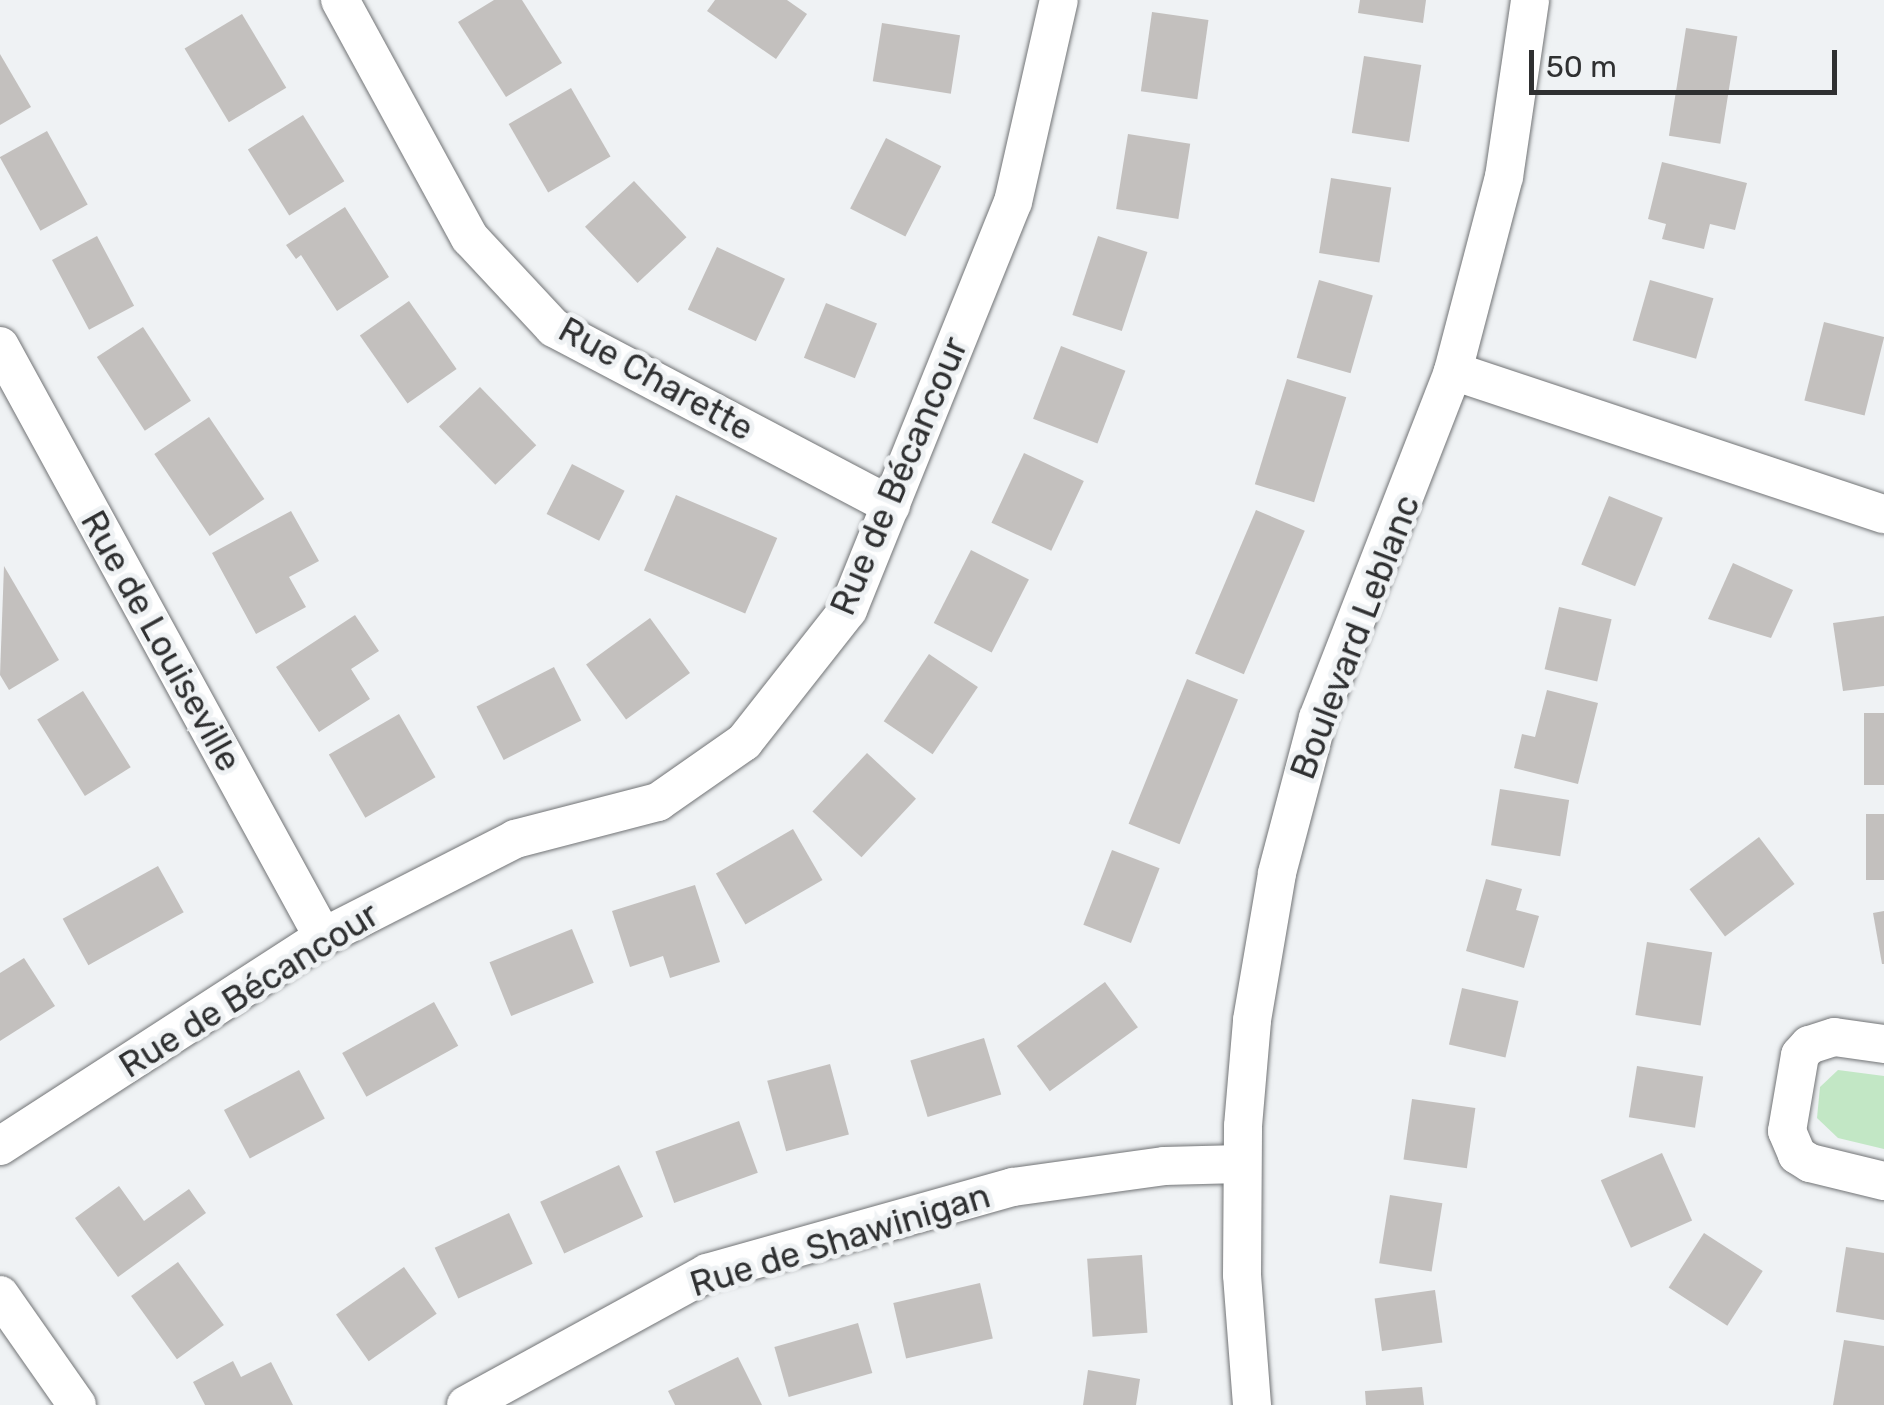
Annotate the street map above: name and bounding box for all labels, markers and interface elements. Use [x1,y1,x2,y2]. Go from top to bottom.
scale bar [1534,30,1842,92]
text: 50 m [1546,49,1617,85]
street label: Rue Charette [552,308,760,450]
street label: Rue de Bécancour [821,331,977,621]
street label: Boulevard Leblanc [1282,489,1428,785]
street label: Rue de Louiseville [72,503,250,779]
street label: Rue de Bécancour [112,893,386,1087]
street label: Rue de Shawinigan [685,1174,995,1306]

